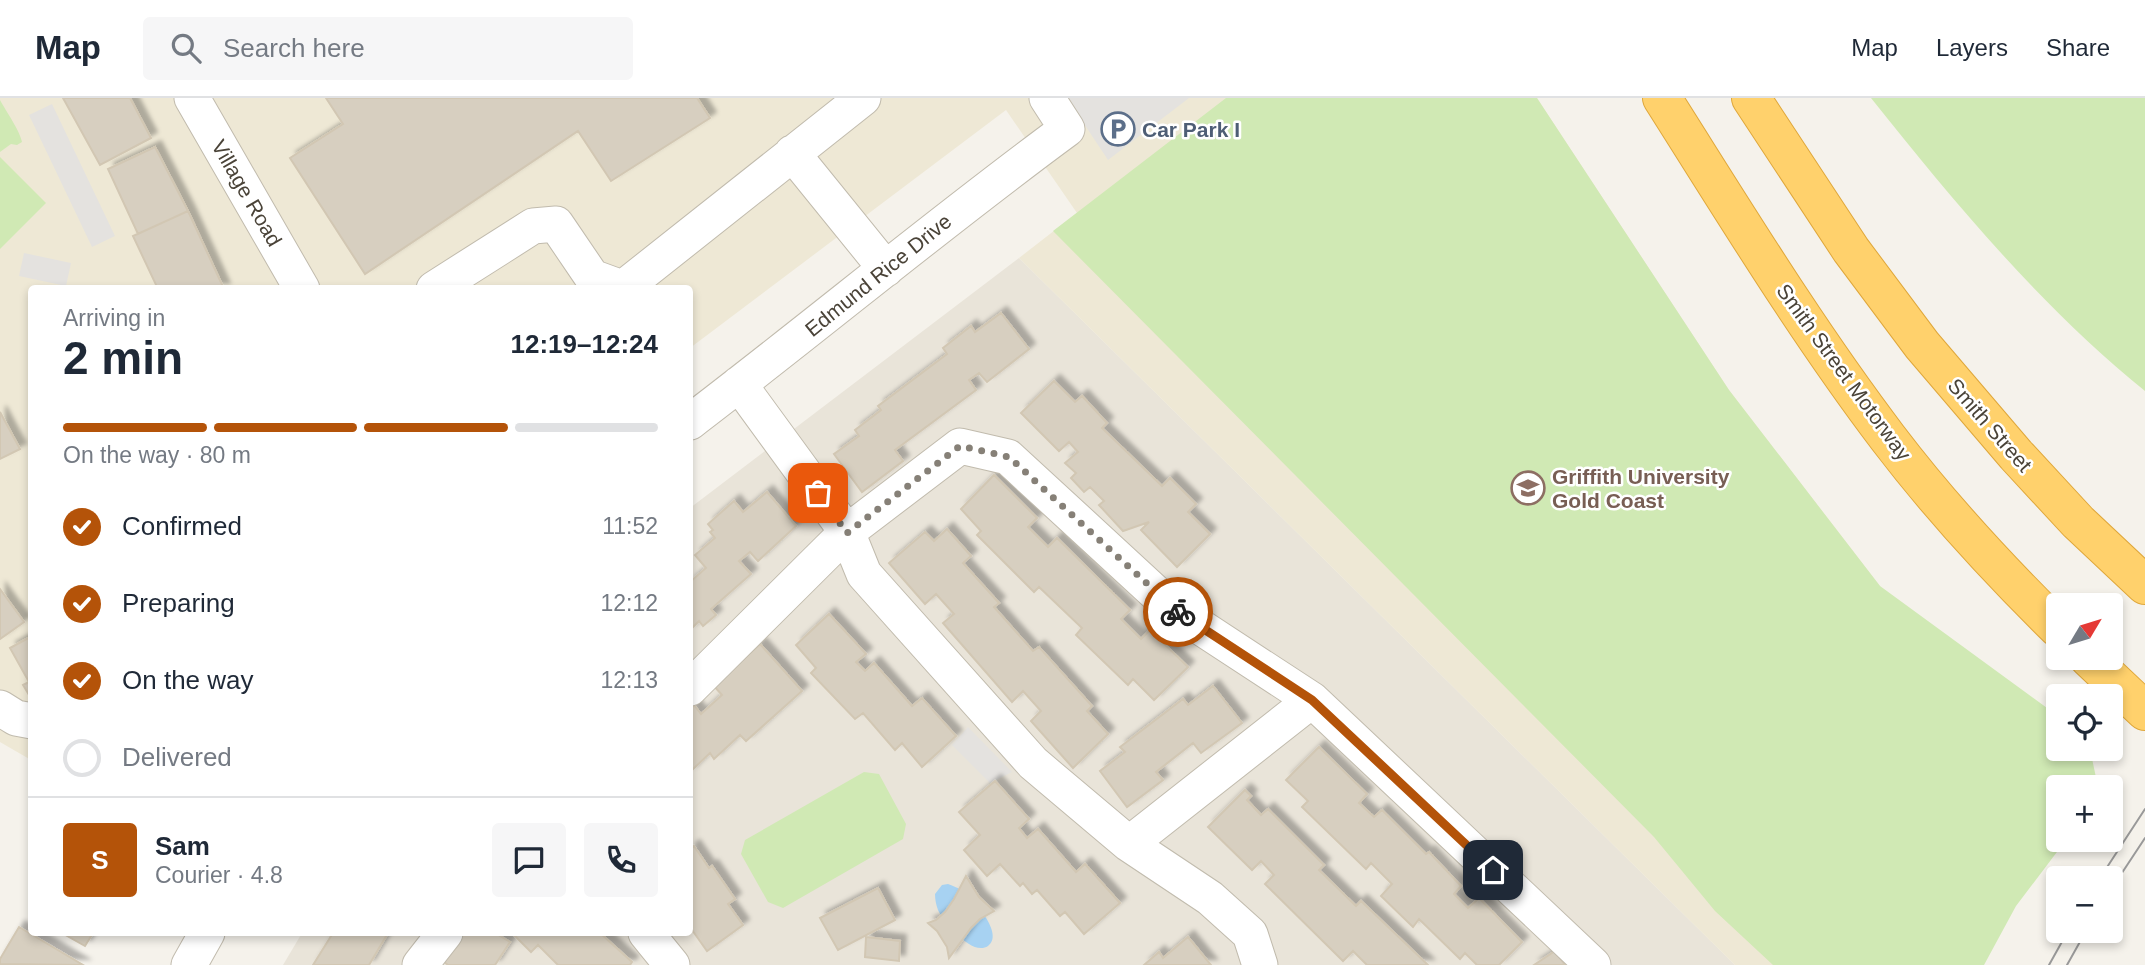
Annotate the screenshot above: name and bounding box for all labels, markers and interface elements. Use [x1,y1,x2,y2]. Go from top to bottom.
search box [143,17,633,80]
text: Map [35,29,101,66]
icon: search [167,29,205,67]
text: Search here [223,33,365,63]
text: Map [1851,34,1898,61]
text: Layers [1936,34,2008,61]
text: Share [2046,34,2110,61]
parking icon: Car Park I [1099,110,1137,148]
place label: Car Park I [1142,118,1240,141]
street label: Village Road [207,136,287,250]
street label: Edmund Rice Drive [800,209,956,341]
street label: Smith Street Motorway [1772,279,1916,465]
text: Arriving in [63,305,165,331]
text: 12:19–12:24 [511,329,658,359]
text: 2 min [63,332,183,384]
street label: Smith Street [1943,374,2037,476]
text: On the way · 80 m [63,442,251,468]
pin [788,463,848,523]
place label: Griffith University Gold Coast [1552,465,1730,512]
school or university icon: Griffith University Gold Coast [1509,469,1547,507]
icon: bag [799,474,837,512]
icon: check [63,508,101,546]
text: Confirmed [122,511,242,541]
text: 11:52 [602,513,658,539]
courier [1143,577,1213,647]
icon: check [63,585,101,623]
text: Preparing [122,588,235,618]
text: 12:12 [600,590,658,616]
icon: bike [1159,593,1197,631]
north arrow [2046,593,2123,670]
map controls [2046,593,2123,943]
icon: check [63,662,101,700]
text: On the way [122,665,254,695]
text: 12:13 [600,667,658,693]
button: locate [2046,684,2123,761]
text: Delivered [122,742,232,772]
button: + [2046,775,2123,852]
button: chat [492,823,566,897]
button: phone [584,823,658,897]
text: Sam [155,831,210,861]
pin [1463,840,1523,900]
text: S [91,845,109,875]
icon: home [1474,851,1512,889]
text: Courier · 4.8 [155,862,283,888]
button: − [2046,866,2123,943]

